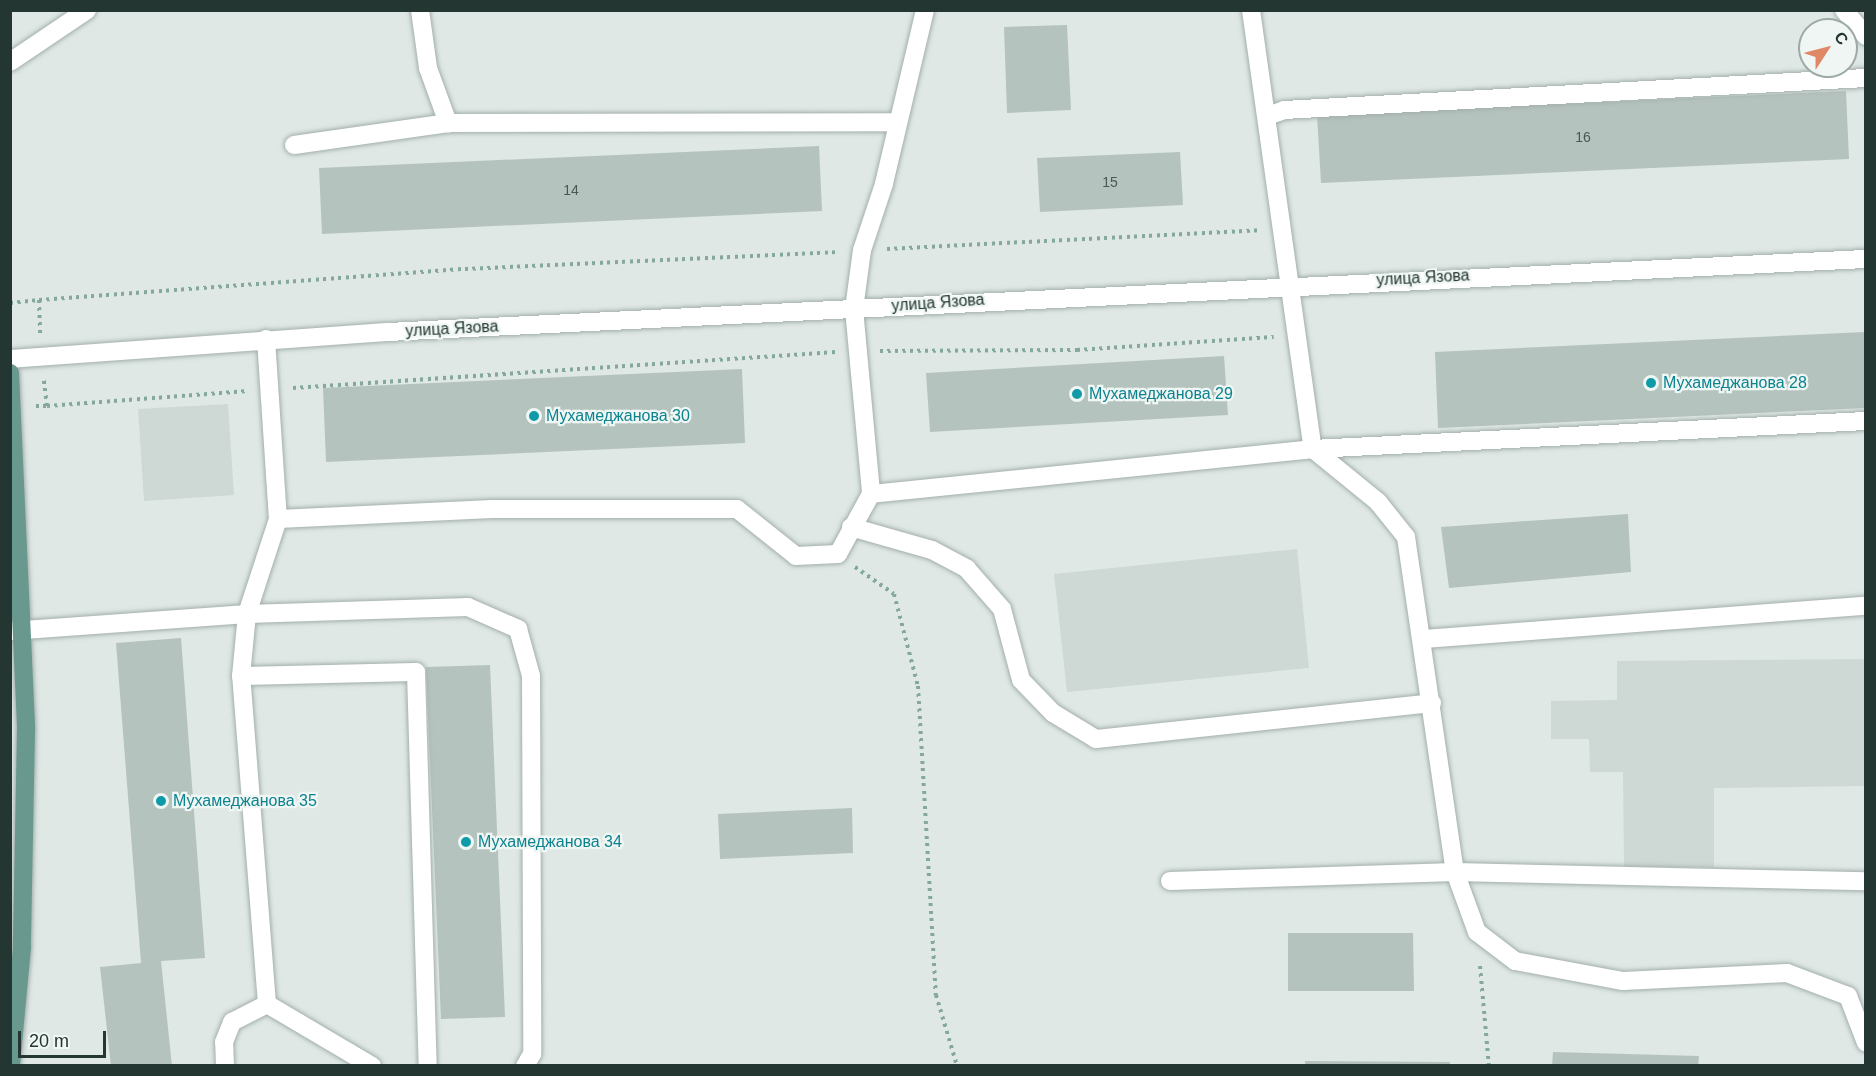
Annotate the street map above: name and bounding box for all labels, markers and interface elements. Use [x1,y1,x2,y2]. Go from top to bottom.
north arrow [1798,18,1858,78]
text: С [1831,29,1852,48]
house number: 16 [1575,129,1591,145]
house number: 15 [1102,174,1118,190]
house number: 14 [563,182,579,198]
street label: улица Язова [1376,266,1470,290]
street label: улица Язова [891,290,985,316]
street label: улица Язова [405,317,499,341]
place label: Мухамеджанова 28 [1663,373,1807,393]
marker: Мухамеджанова 28 [1644,376,1658,390]
place label: Мухамеджанова 29 [1089,384,1233,404]
marker: Мухамеджанова 29 [1070,387,1084,401]
place label: Мухамеджанова 30 [546,406,690,426]
marker: Мухамеджанова 30 [527,409,541,423]
place label: Мухамеджанова 35 [173,791,317,811]
marker: Мухамеджанова 35 [154,794,168,808]
place label: Мухамеджанова 34 [478,832,622,852]
marker: Мухамеджанова 34 [459,835,473,849]
scale bar [21,1019,110,1057]
text: 20 m [29,1031,69,1051]

